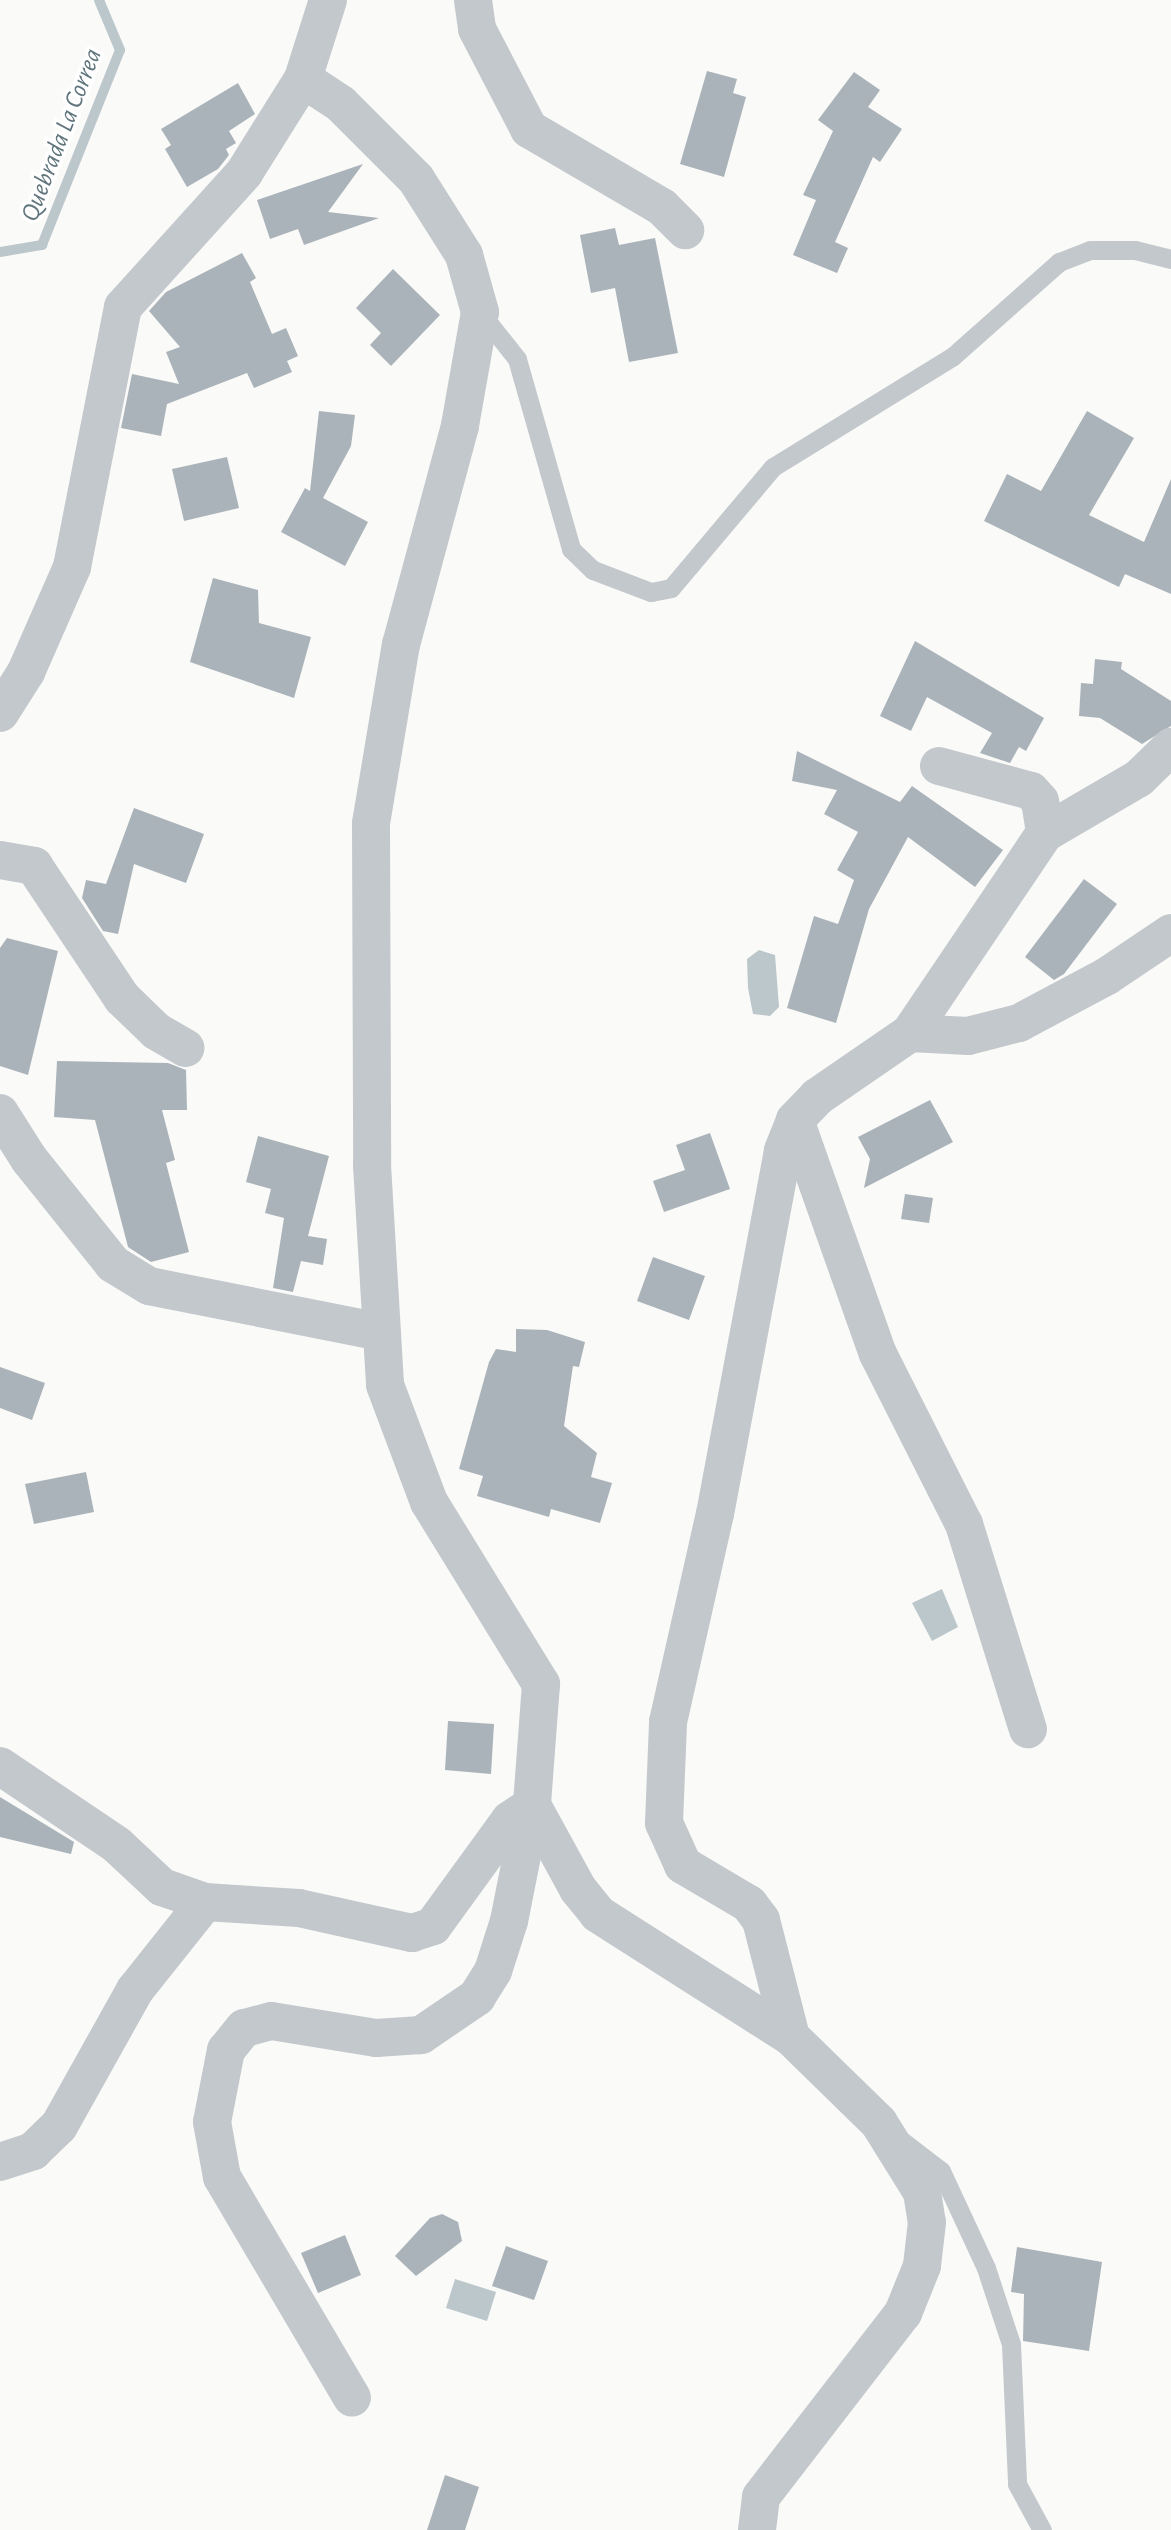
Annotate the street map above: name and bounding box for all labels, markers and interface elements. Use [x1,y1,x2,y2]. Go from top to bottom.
water label: Quebrada La Correa [15,44,109,226]

